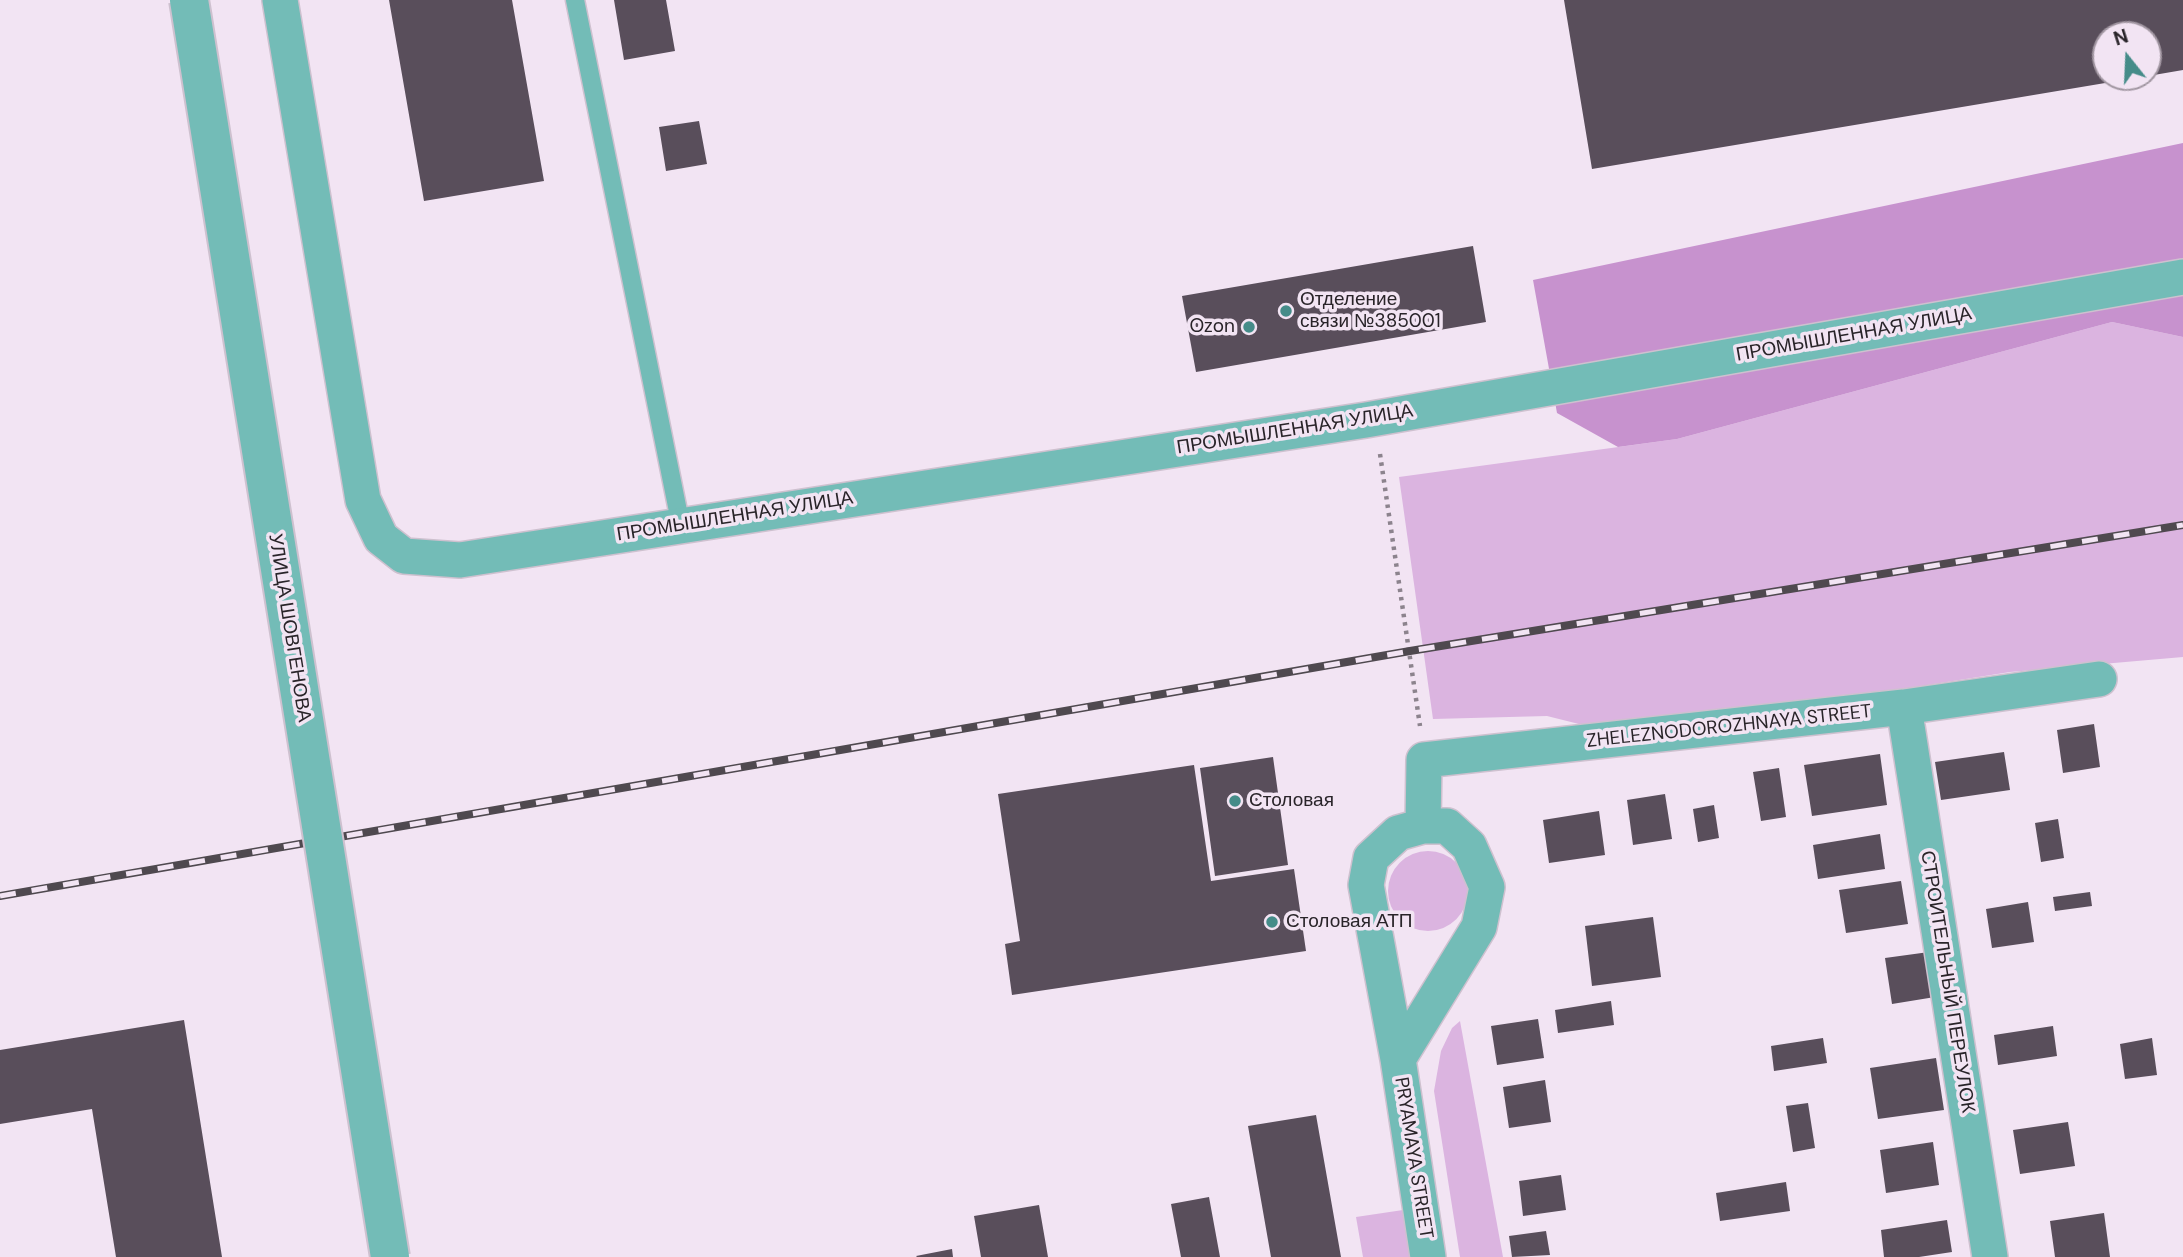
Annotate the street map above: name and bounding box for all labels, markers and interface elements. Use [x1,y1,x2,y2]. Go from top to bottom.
north arrow [2092,21,2162,91]
text: N [2111,23,2131,51]
place label: Отделение связи №385001 [1300,289,1441,333]
marker: Отделение связи №385001 [1278,303,1294,319]
street label: ПРОМЫШЛЕННАЯ УЛИЦА [1734,303,1974,367]
place label: Ozon [1189,316,1235,338]
marker: Ozon [1241,319,1257,335]
street label: ПРОМЫШЛЕННАЯ УЛИЦА [1175,400,1415,460]
street label: ПРОМЫШЛЕННАЯ УЛИЦА [615,487,855,547]
street label: УЛИЦА ШОВГЕНОВА [263,532,315,724]
street label: ZHELEZNODOROZHNAYA STREET [1585,701,1873,753]
place label: Столовая [1249,790,1334,812]
marker: Столовая [1227,793,1243,809]
street label: СТРОИТЕЛЬНЫЙ ПЕРЕУЛОК [1915,849,1979,1115]
place label: Столовая АТП [1286,911,1412,933]
marker: Столовая АТП [1264,914,1280,930]
street label: PRYAMAYA STREET [1389,1076,1437,1240]

